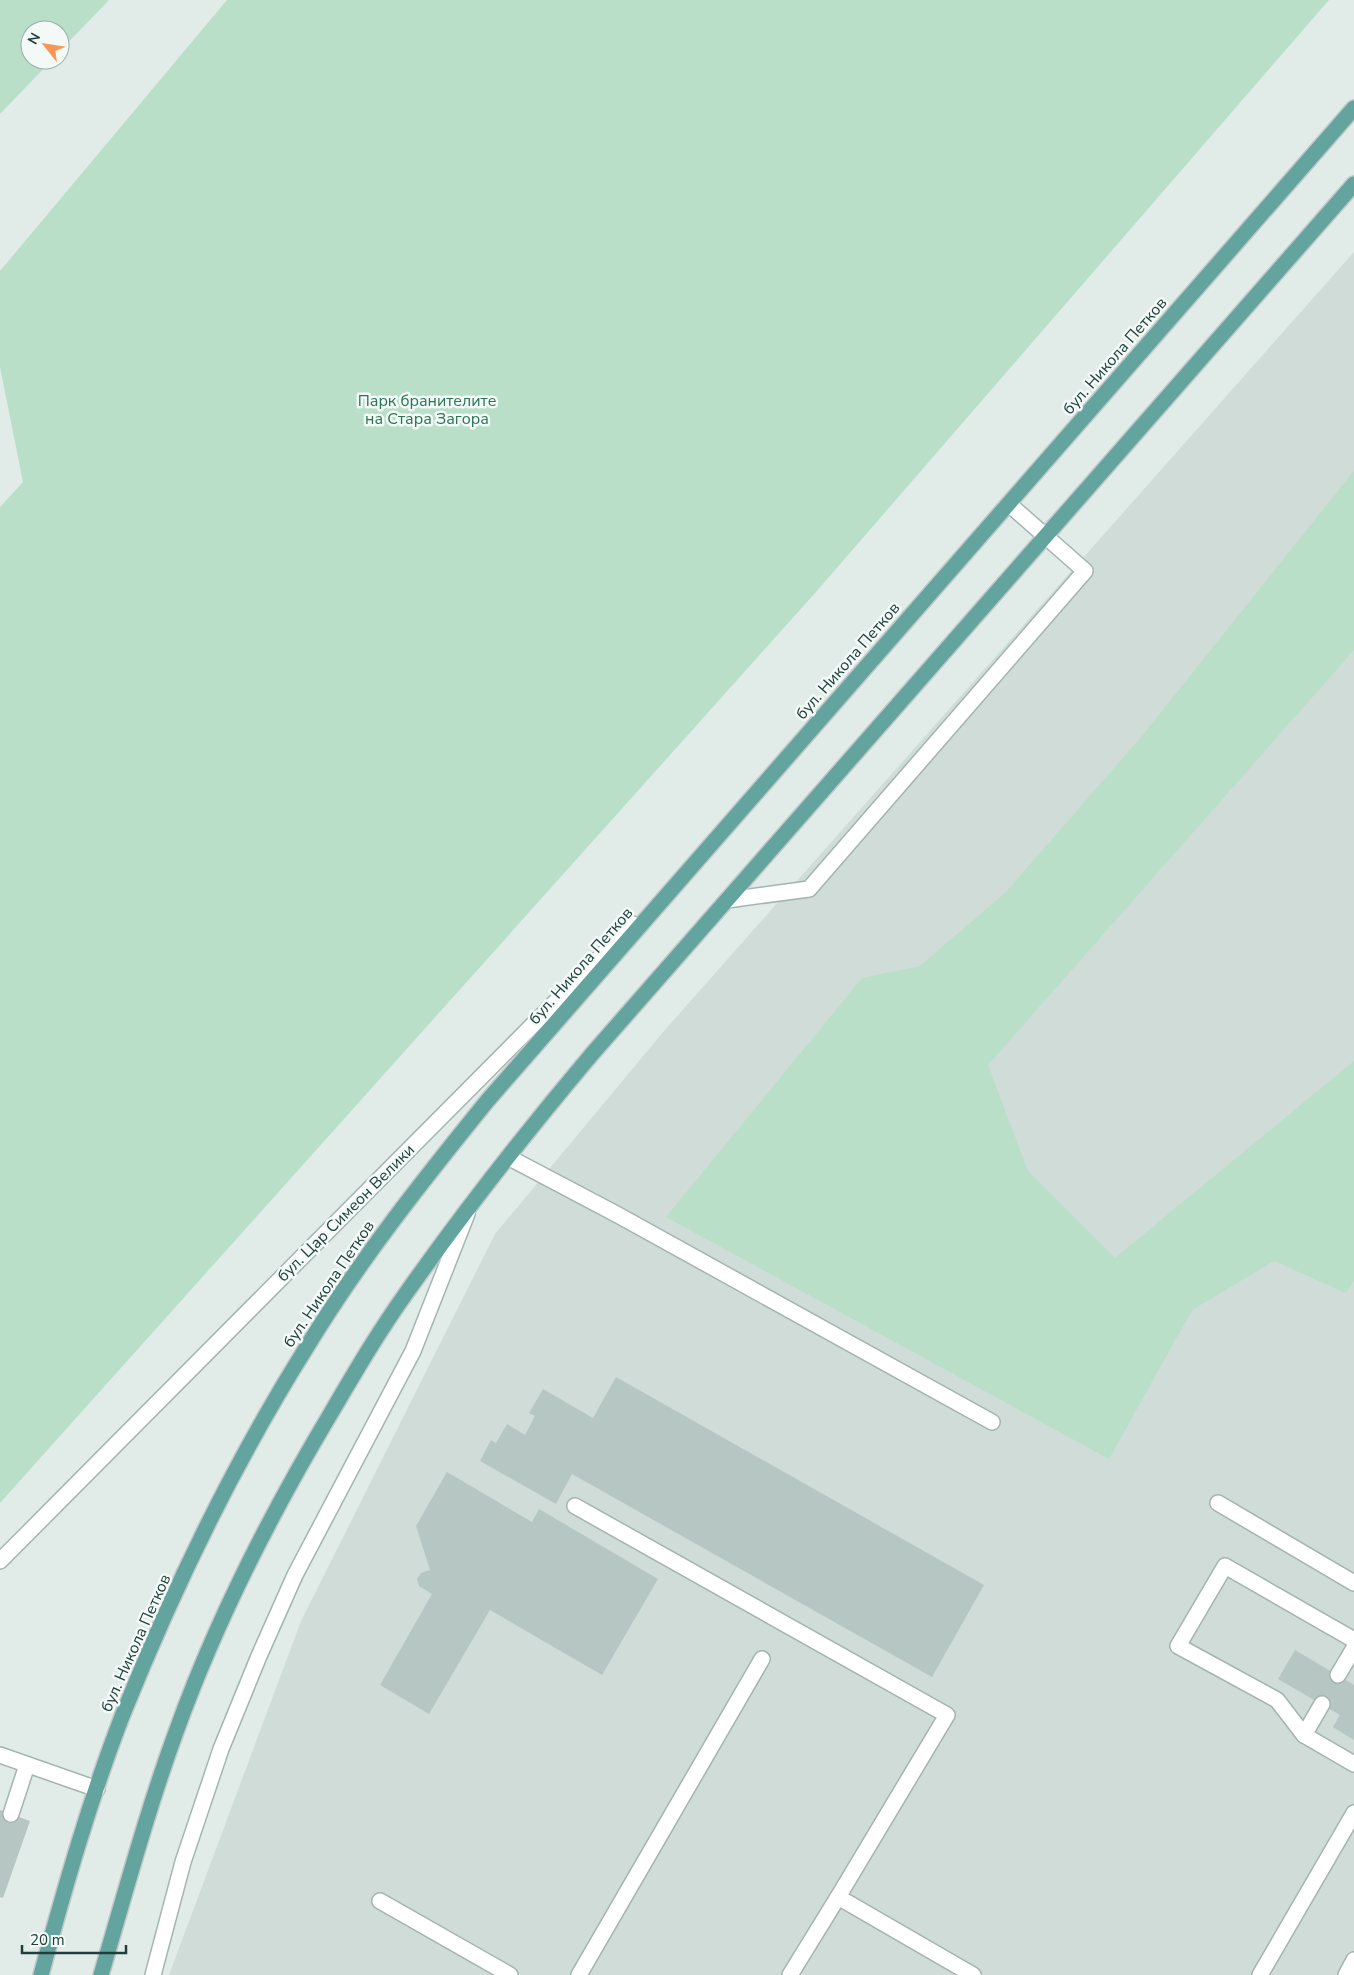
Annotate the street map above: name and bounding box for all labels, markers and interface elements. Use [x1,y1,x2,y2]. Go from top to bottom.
north arrow [20,20,70,70]
text: N [23,29,45,48]
street label: бул. Никола Петков [1058,293,1172,419]
park label: Парк бранителите на Стара Загора [358,390,496,430]
street label: бул. Никола Петков [791,598,905,724]
street label: бул. Никола Петков [524,903,638,1029]
street label: бул. Цар Симеон Велики [272,1139,420,1287]
street label: бул. Никола Петков [278,1216,380,1352]
street label: бул. Никола Петков [96,1570,176,1715]
scale bar [22,1922,126,1954]
text: 20 m [30,1930,65,1950]

